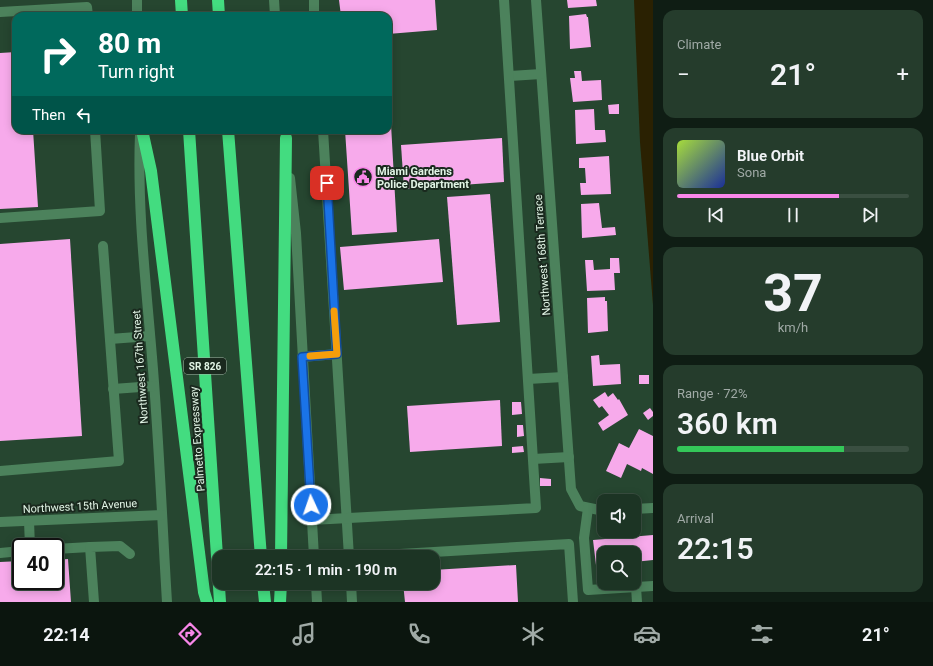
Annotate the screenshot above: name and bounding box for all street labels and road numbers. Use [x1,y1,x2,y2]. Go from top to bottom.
street label: Northwest 168th Terrace [532,194,553,316]
street label: Northwest 167th Street [130,309,151,424]
road number: SR 826 [184,358,226,374]
street label: Palmetto Expressway [187,385,208,492]
street label: Northwest 15th Avenue [22,497,138,516]

